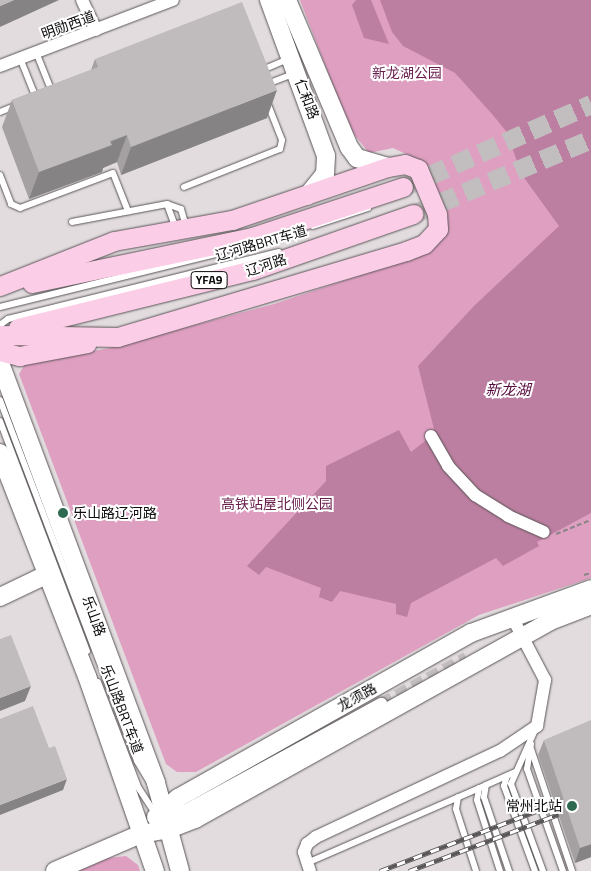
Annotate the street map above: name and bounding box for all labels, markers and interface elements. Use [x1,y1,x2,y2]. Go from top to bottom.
street label: 明勋西道 [39,8,97,42]
park label: 新龙湖公园 [372,65,442,81]
street label: 仁和路 [292,76,322,122]
street label: 辽河路BRT车道 [213,222,309,264]
street label: 辽河路 [243,251,289,279]
road number: YFA9 [190,270,228,290]
water label: 新龙湖 [486,381,530,399]
park label: 高铁站屋北侧公园 [221,496,333,512]
place label: 乐山路辽河路 [73,505,157,521]
marker: 乐山路辽河路 [57,507,69,519]
street label: 乐山路 [79,593,109,639]
street label: 乐山路BRT车道 [97,662,147,756]
street label: 龙须路 [335,679,379,715]
place label: 常州北站 [506,798,562,814]
marker: 常州北站 [566,800,578,812]

